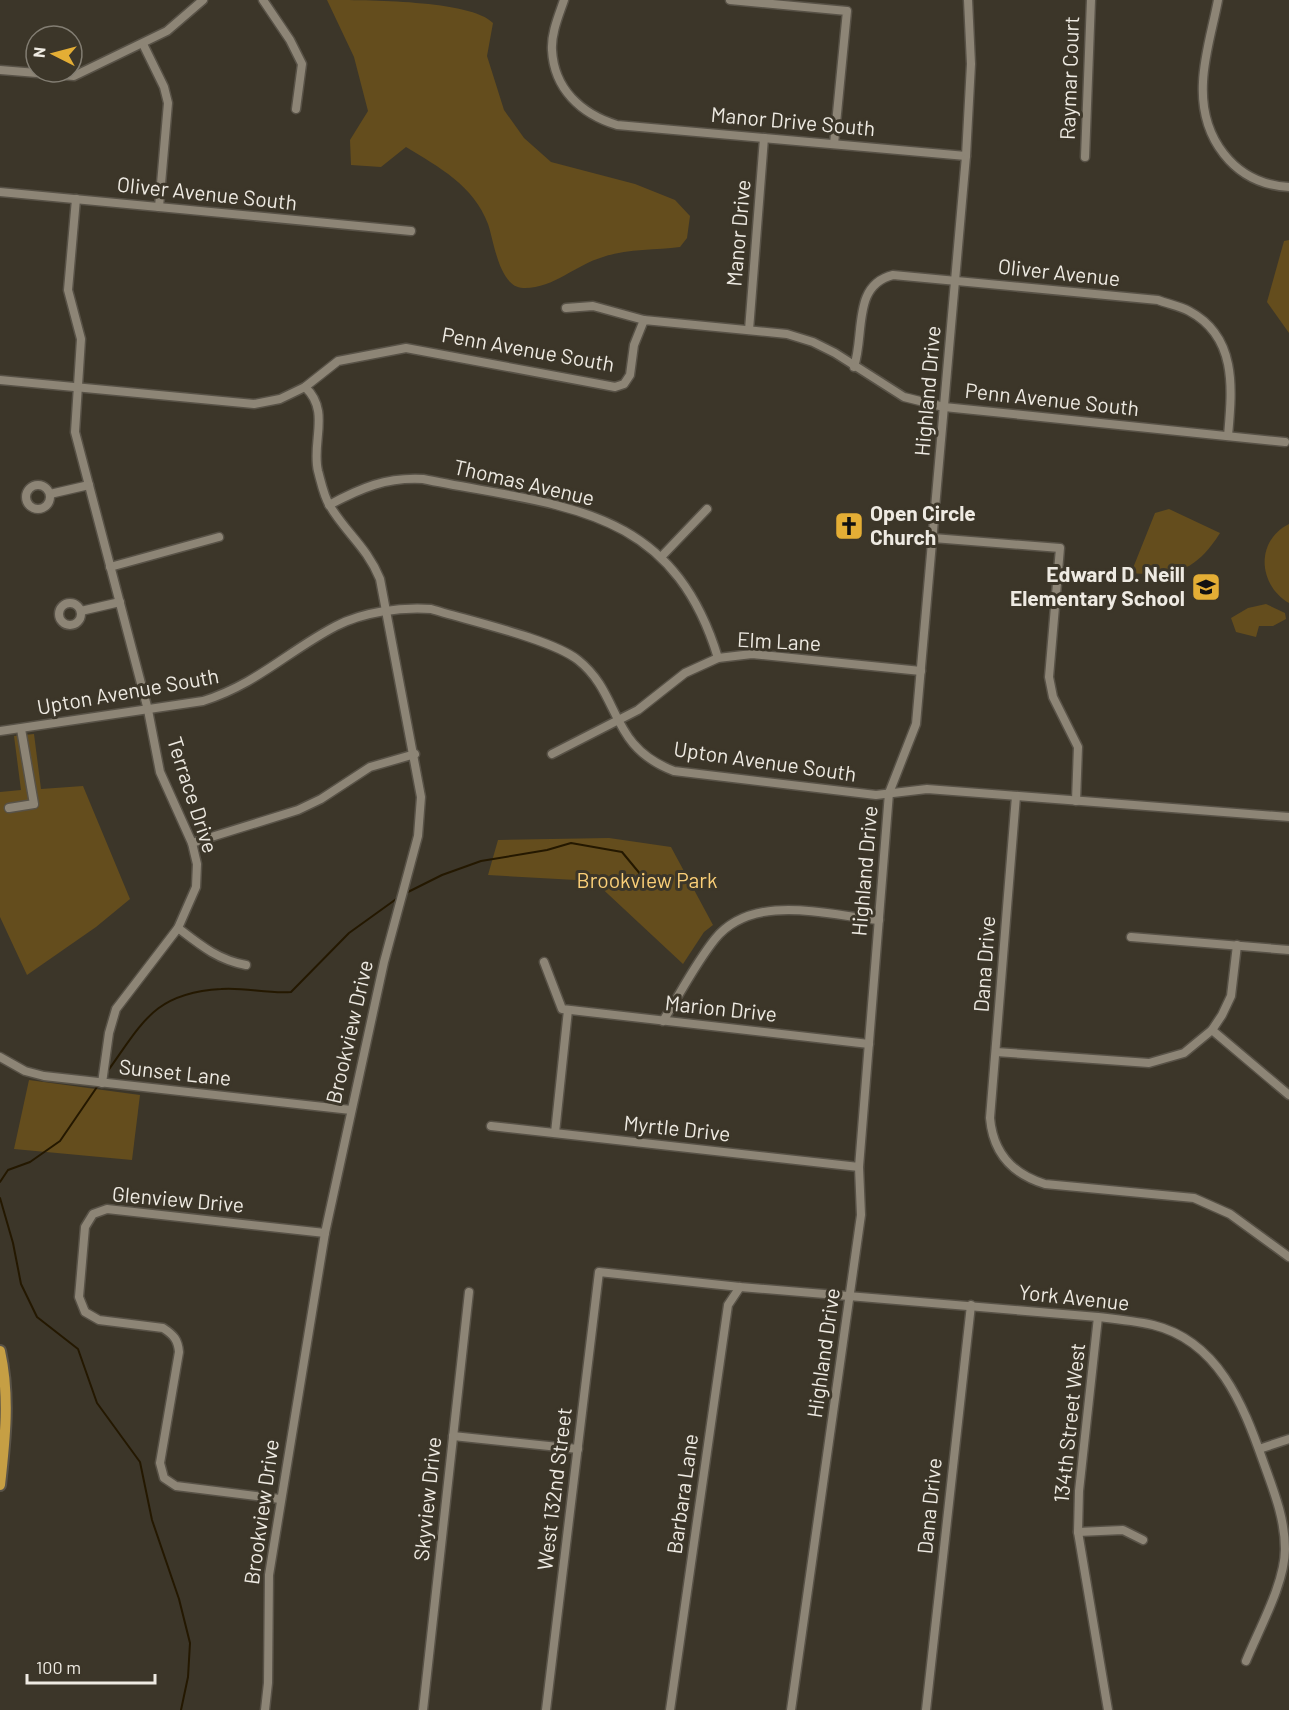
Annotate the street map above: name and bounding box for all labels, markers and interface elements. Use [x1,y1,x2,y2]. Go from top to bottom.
street label: Raymar Court [1054,16,1083,140]
north arrow [24,24,84,84]
text: N [29,46,49,59]
street label: Manor Drive South [710,101,876,140]
street label: Oliver Avenue South [116,171,298,214]
street label: Manor Drive [720,178,755,287]
street label: Oliver Avenue [997,253,1121,290]
street label: Penn Avenue South [440,321,617,376]
street label: Highland Drive [908,325,945,457]
street label: Penn Avenue South [964,377,1140,420]
street label: Thomas Avenue [452,453,597,510]
place label: Open Circle Church [870,500,976,549]
church icon: Open Circle Church [833,510,865,542]
place label: Edward D. Neill Elementary School [1010,561,1185,610]
school or university icon: Edward D. Neill Elementary School [1190,571,1222,603]
street label: Elm Lane [736,626,822,655]
street label: Upton Avenue South [35,662,221,719]
street label: Terrace Drive [163,733,224,856]
street label: Upton Avenue South [672,735,858,786]
street label: Highland Drive [845,805,882,937]
park label: Brookview Park [577,867,717,892]
street label: Dana Drive [968,915,999,1013]
street label: Brookview Drive [320,957,377,1106]
street label: Marion Drive [664,989,778,1026]
street label: Sunset Lane [118,1053,233,1090]
street label: Myrtle Drive [622,1109,732,1146]
street label: Glenview Drive [111,1180,245,1217]
street label: York Avenue [1018,1278,1131,1315]
street label: Highland Drive [801,1286,844,1419]
street label: 134th Street West [1048,1342,1089,1504]
street label: West 132nd Street [531,1406,576,1572]
street label: Barbara Lane [661,1432,702,1556]
street label: Skyview Drive [408,1435,445,1562]
street label: Brookview Drive [238,1438,283,1586]
street label: Dana Drive [911,1456,946,1555]
scale bar [27,1647,154,1685]
text: 100 m [36,1656,81,1678]

